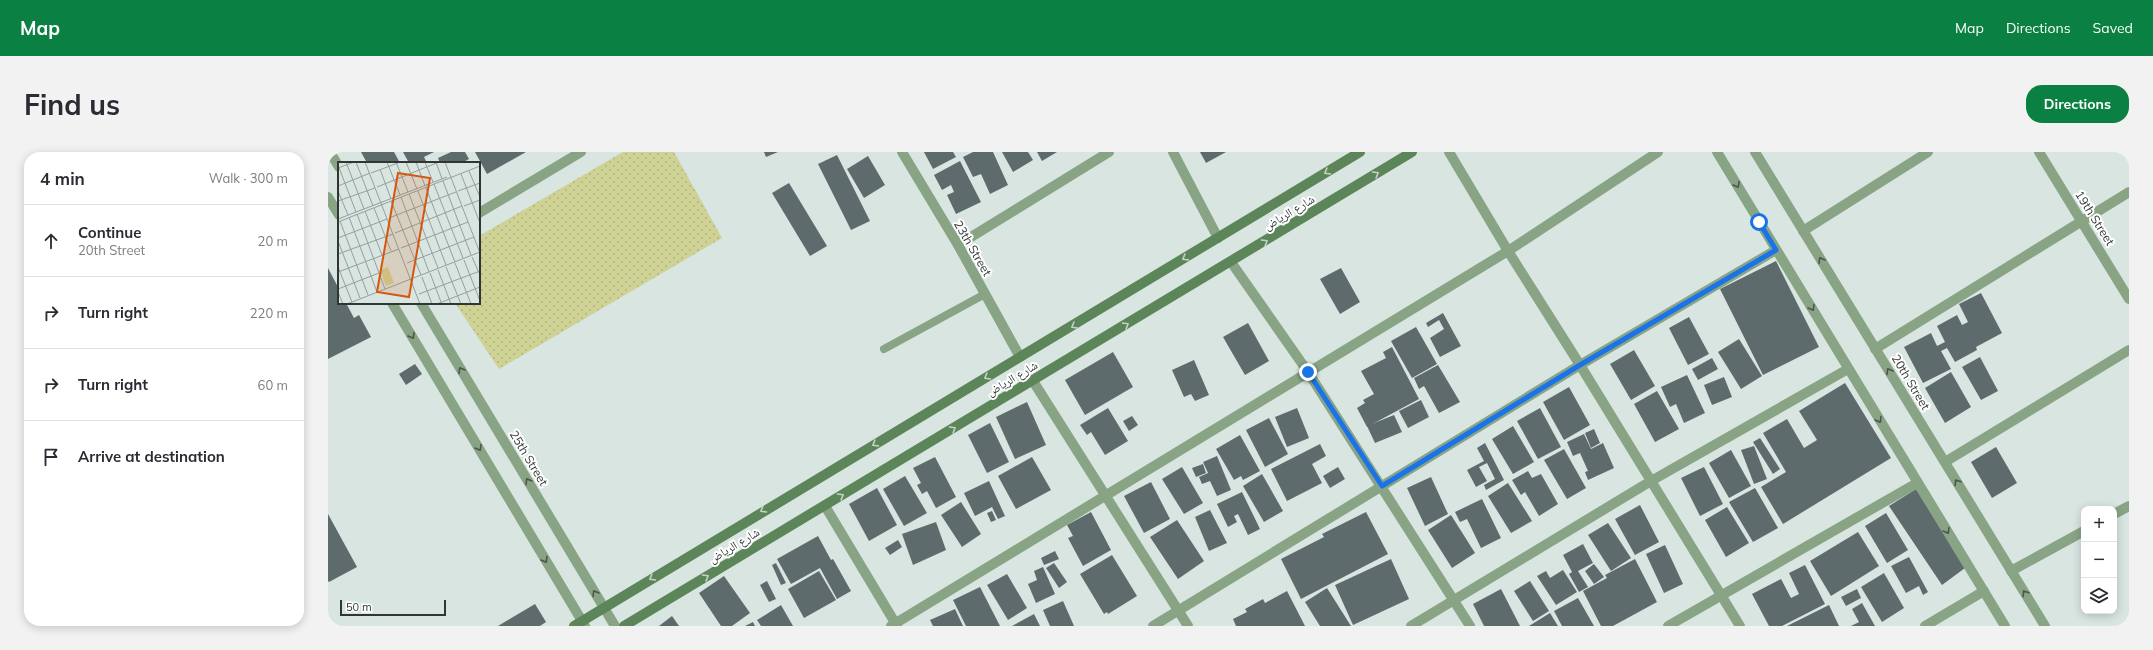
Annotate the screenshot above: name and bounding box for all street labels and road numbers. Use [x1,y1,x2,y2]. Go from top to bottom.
street label: 19th Street [2072,188,2118,248]
street label: شارع الرياض [1261,191,1318,234]
street label: 23th Street [951,217,995,279]
street label: 20th Street [1889,352,1933,412]
street label: شارع الرياض [984,357,1041,400]
street label: 25th Street [507,428,551,488]
street label: شارع الرياض [706,524,763,567]

